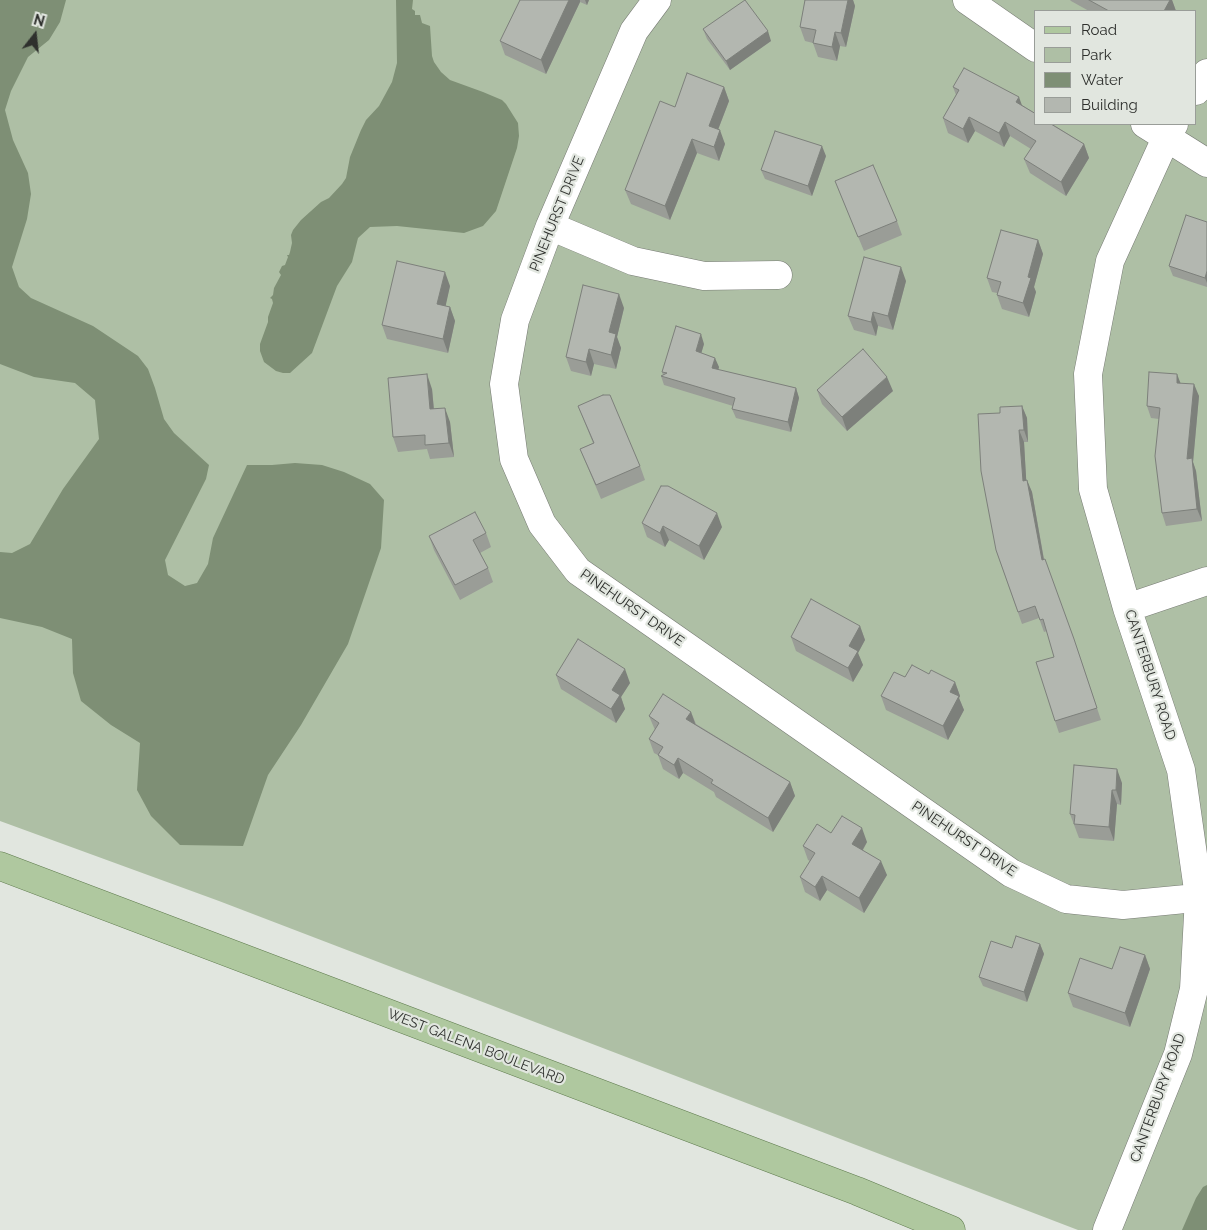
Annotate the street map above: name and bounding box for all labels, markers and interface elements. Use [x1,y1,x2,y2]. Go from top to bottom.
north arrow [10,10,60,60]
legend [1034,10,1197,125]
text: N [32,11,46,30]
text: Road [1081,21,1117,39]
text: Park [1081,46,1112,64]
text: Water [1081,71,1123,89]
text: Building [1081,96,1138,114]
street label: PINEHURST DRIVE [526,154,588,274]
street label: PINEHURST DRIVE [577,566,687,650]
street label: CANTERBURY ROAD [1121,608,1179,742]
street label: PINEHURST DRIVE [908,798,1020,880]
street label: WEST GALENA BOULEVARD [385,1005,567,1089]
street label: CANTERBURY ROAD [1127,1031,1189,1165]

